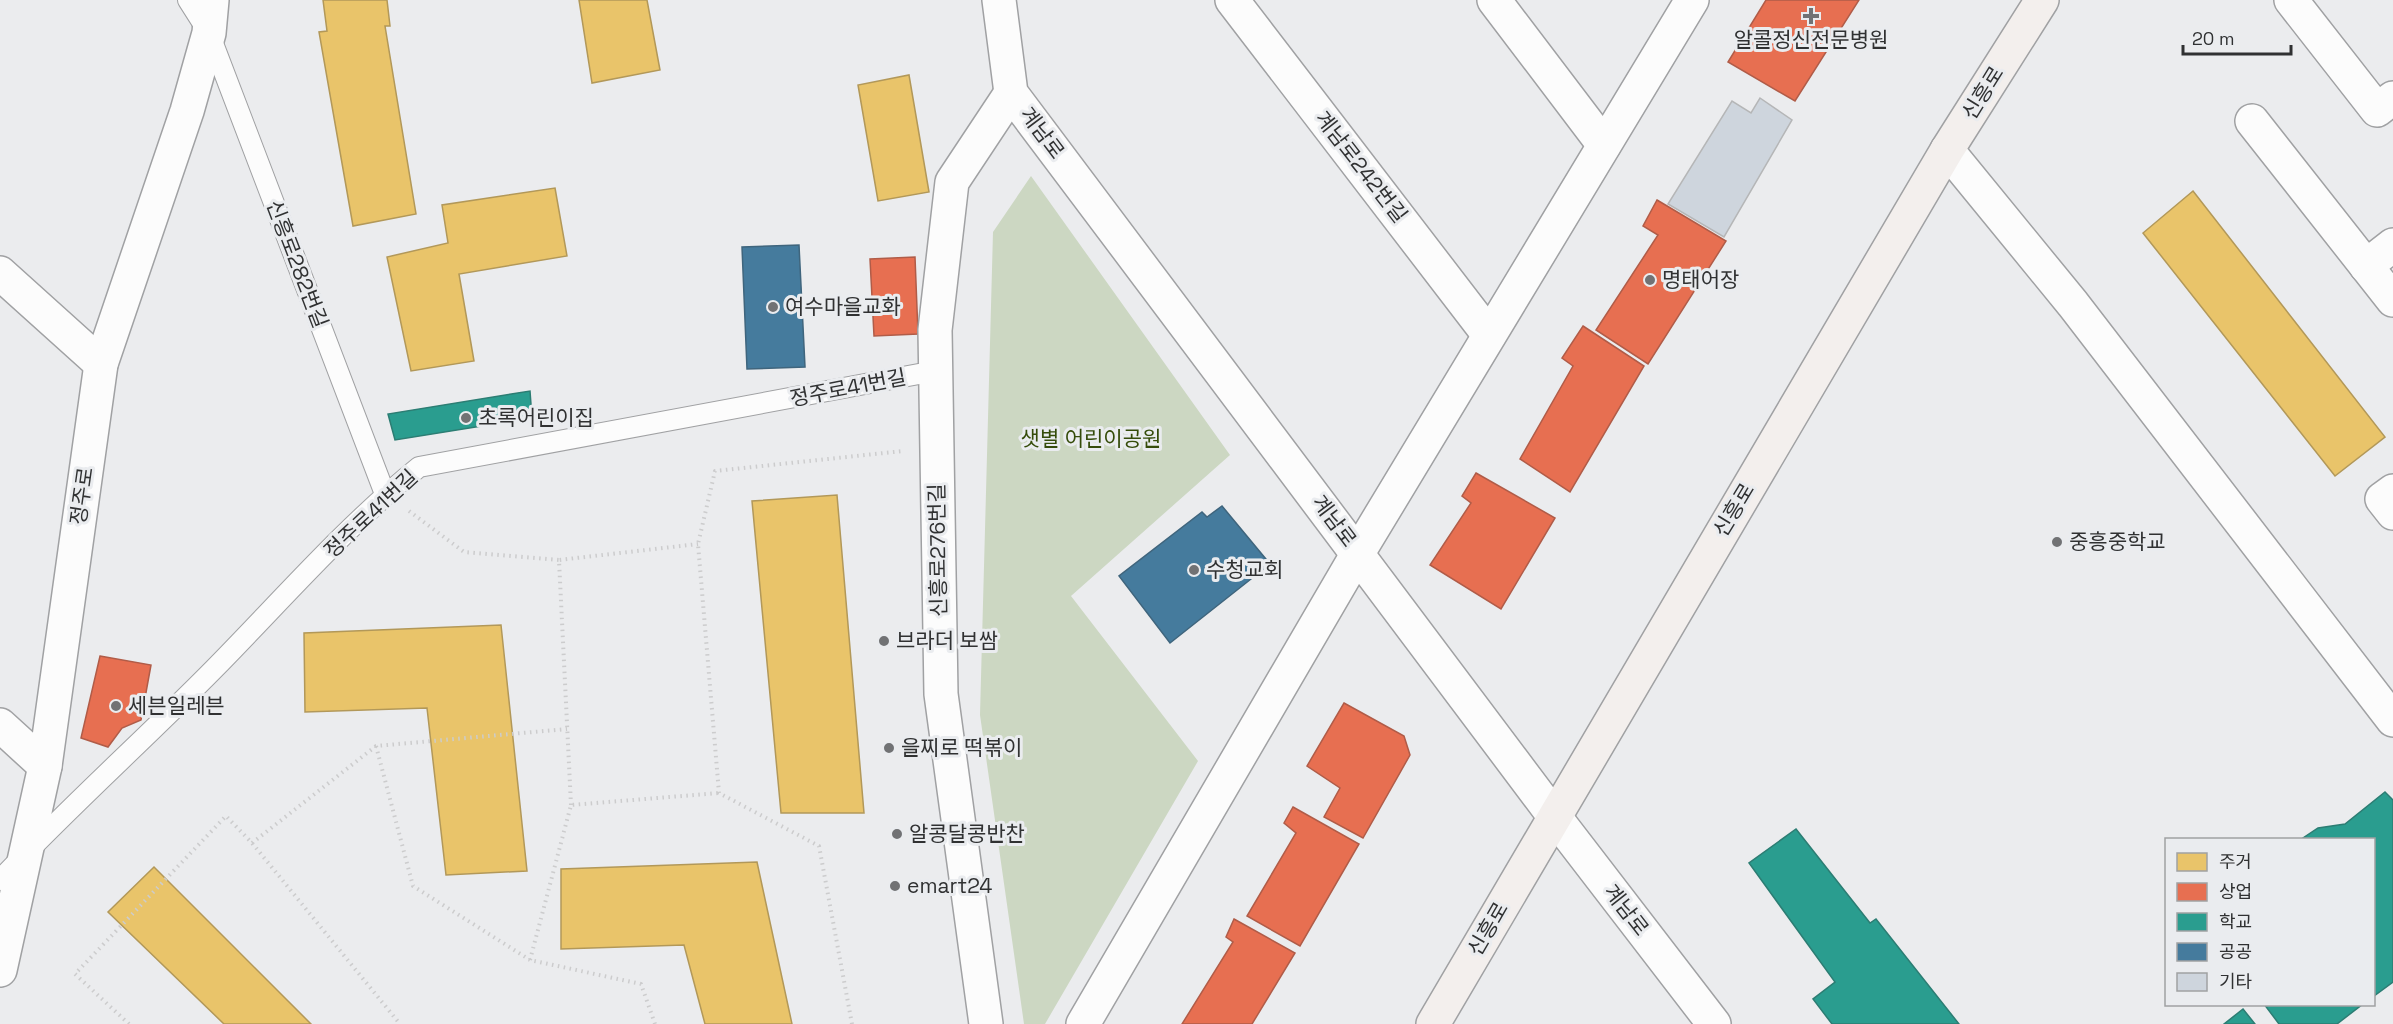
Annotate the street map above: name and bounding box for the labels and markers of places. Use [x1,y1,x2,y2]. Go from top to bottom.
marker: 알콜정신전문병원 [1802,7,1820,25]
place label: 알콜정신전문병원 [1734,26,1888,53]
place label: 명태어장 [1662,266,1739,293]
marker: 명태어장 [1643,273,1657,287]
place label: 여수마을교화 [785,293,901,320]
marker: 여수마을교화 [766,300,780,314]
place label: 초록어린이집 [478,404,594,431]
marker: 초록어린이집 [459,411,473,425]
place label: 중흥중학교 [2069,528,2166,555]
marker: 중흥중학교 [2050,535,2064,549]
place label: 수청교회 [1206,556,1283,583]
marker: 수청교회 [1187,563,1201,577]
place label: 브라더 보쌈 [896,627,998,654]
marker: 브라더 보쌈 [877,634,891,648]
place label: 세븐일레븐 [128,692,225,719]
marker: 세븐일레븐 [109,699,123,713]
place label: 을찌로 떡볶이 [901,734,1022,761]
marker: 을찌로 떡볶이 [882,741,896,755]
place label: 알콩달콩반찬 [909,820,1025,847]
marker: 알콩달콩반찬 [890,827,904,841]
place label: emart24 [907,872,992,899]
marker: emart24 [888,879,902,893]

